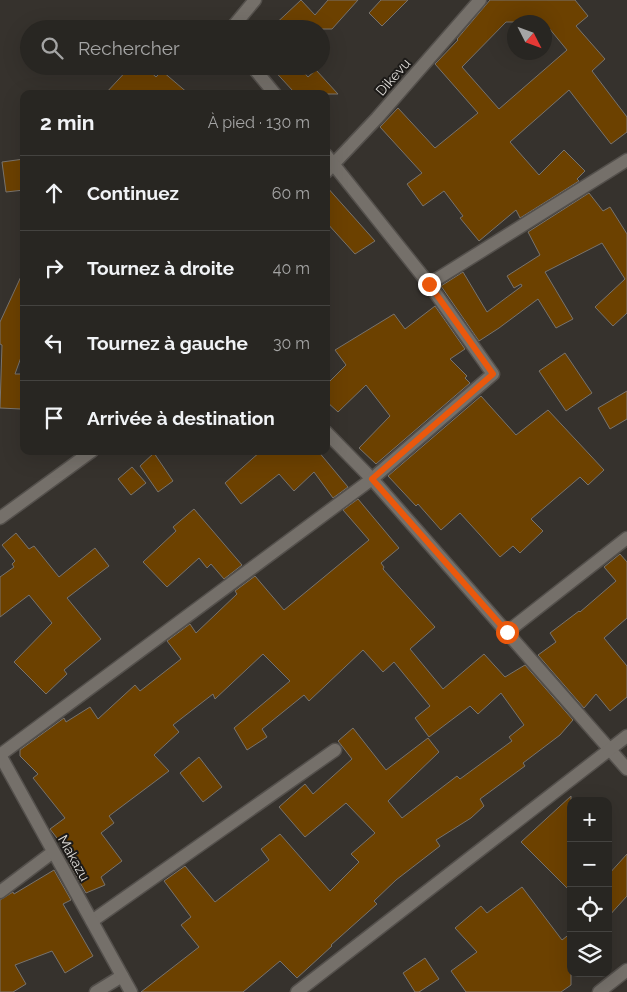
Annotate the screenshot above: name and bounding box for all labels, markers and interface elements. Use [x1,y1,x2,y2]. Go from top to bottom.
north arrow [507,15,552,60]
search box [20,20,330,75]
icon: search [38,34,66,62]
text: Rechercher [78,37,180,59]
street label: Dikevu [373,55,413,99]
text: 2 min [40,110,94,135]
text: À pied · 130 m [208,113,310,132]
icon: ahead [40,179,68,207]
text: Continuez [87,182,179,204]
text: 60 m [272,184,310,203]
icon: right [40,254,68,282]
text: Tournez à droite [87,257,234,279]
text: 40 m [273,259,310,278]
route end [418,273,441,296]
icon: left [40,329,68,357]
text: Tournez à gauche [87,332,248,354]
text: 30 m [273,334,310,353]
icon: arrive [40,404,68,432]
text: Arrivée à destination [87,407,275,429]
route start [496,621,519,644]
map controls [567,797,612,977]
button: + [567,797,612,842]
street label: Makazu [55,832,93,884]
button: − [567,842,612,887]
button: locate [567,887,612,932]
button: layers [567,932,612,977]

